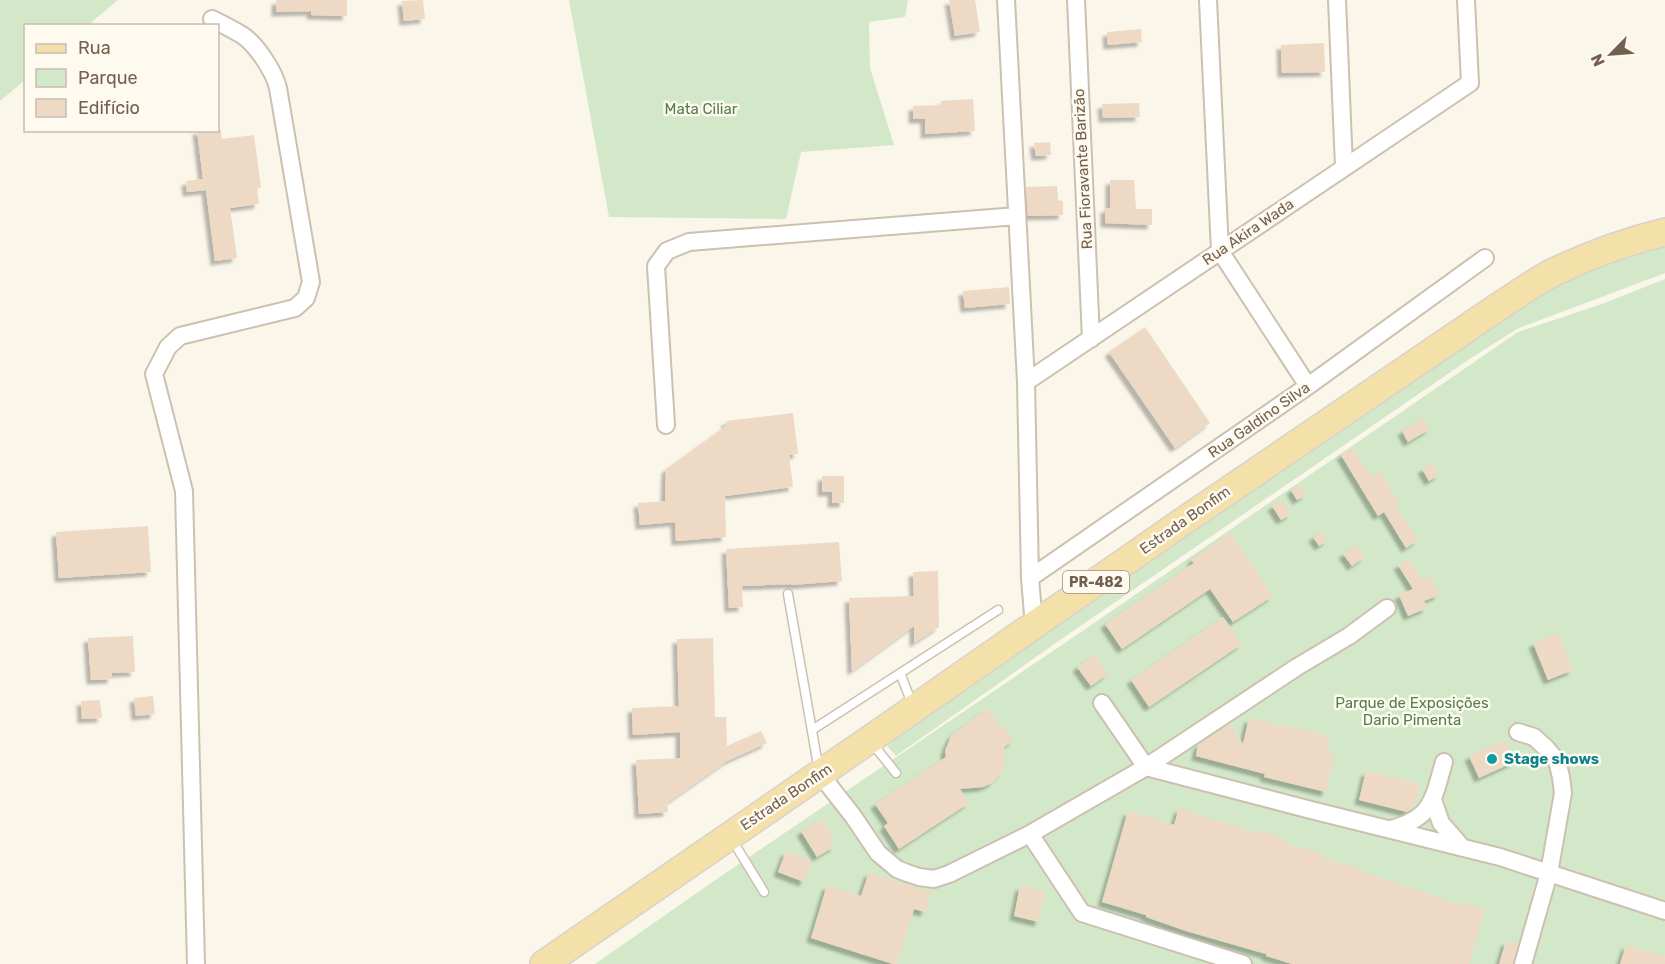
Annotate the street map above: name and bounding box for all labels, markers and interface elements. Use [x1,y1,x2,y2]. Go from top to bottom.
legend [24,24,219,132]
north arrow [1581,24,1641,84]
text: Rua [78,37,111,59]
text: N [1587,51,1609,69]
text: Parque [78,67,138,89]
street label: Rua Fioravante Barizão [1070,88,1096,250]
text: Edifício [78,97,140,119]
park label: Mata Ciliar [665,100,738,118]
street label: Rua Akira Wada [1199,195,1297,269]
street label: Rua Galdino Silva [1205,378,1313,462]
street label: Estrada Bonfim [1136,482,1234,558]
road number: PR-482 [1063,571,1129,593]
park label: Parque de Exposições Dario Pimenta [1335,694,1489,729]
place label: Stage shows [1504,750,1599,768]
marker: Stage shows [1485,752,1499,766]
street label: Estrada Bonfim [737,760,835,834]

